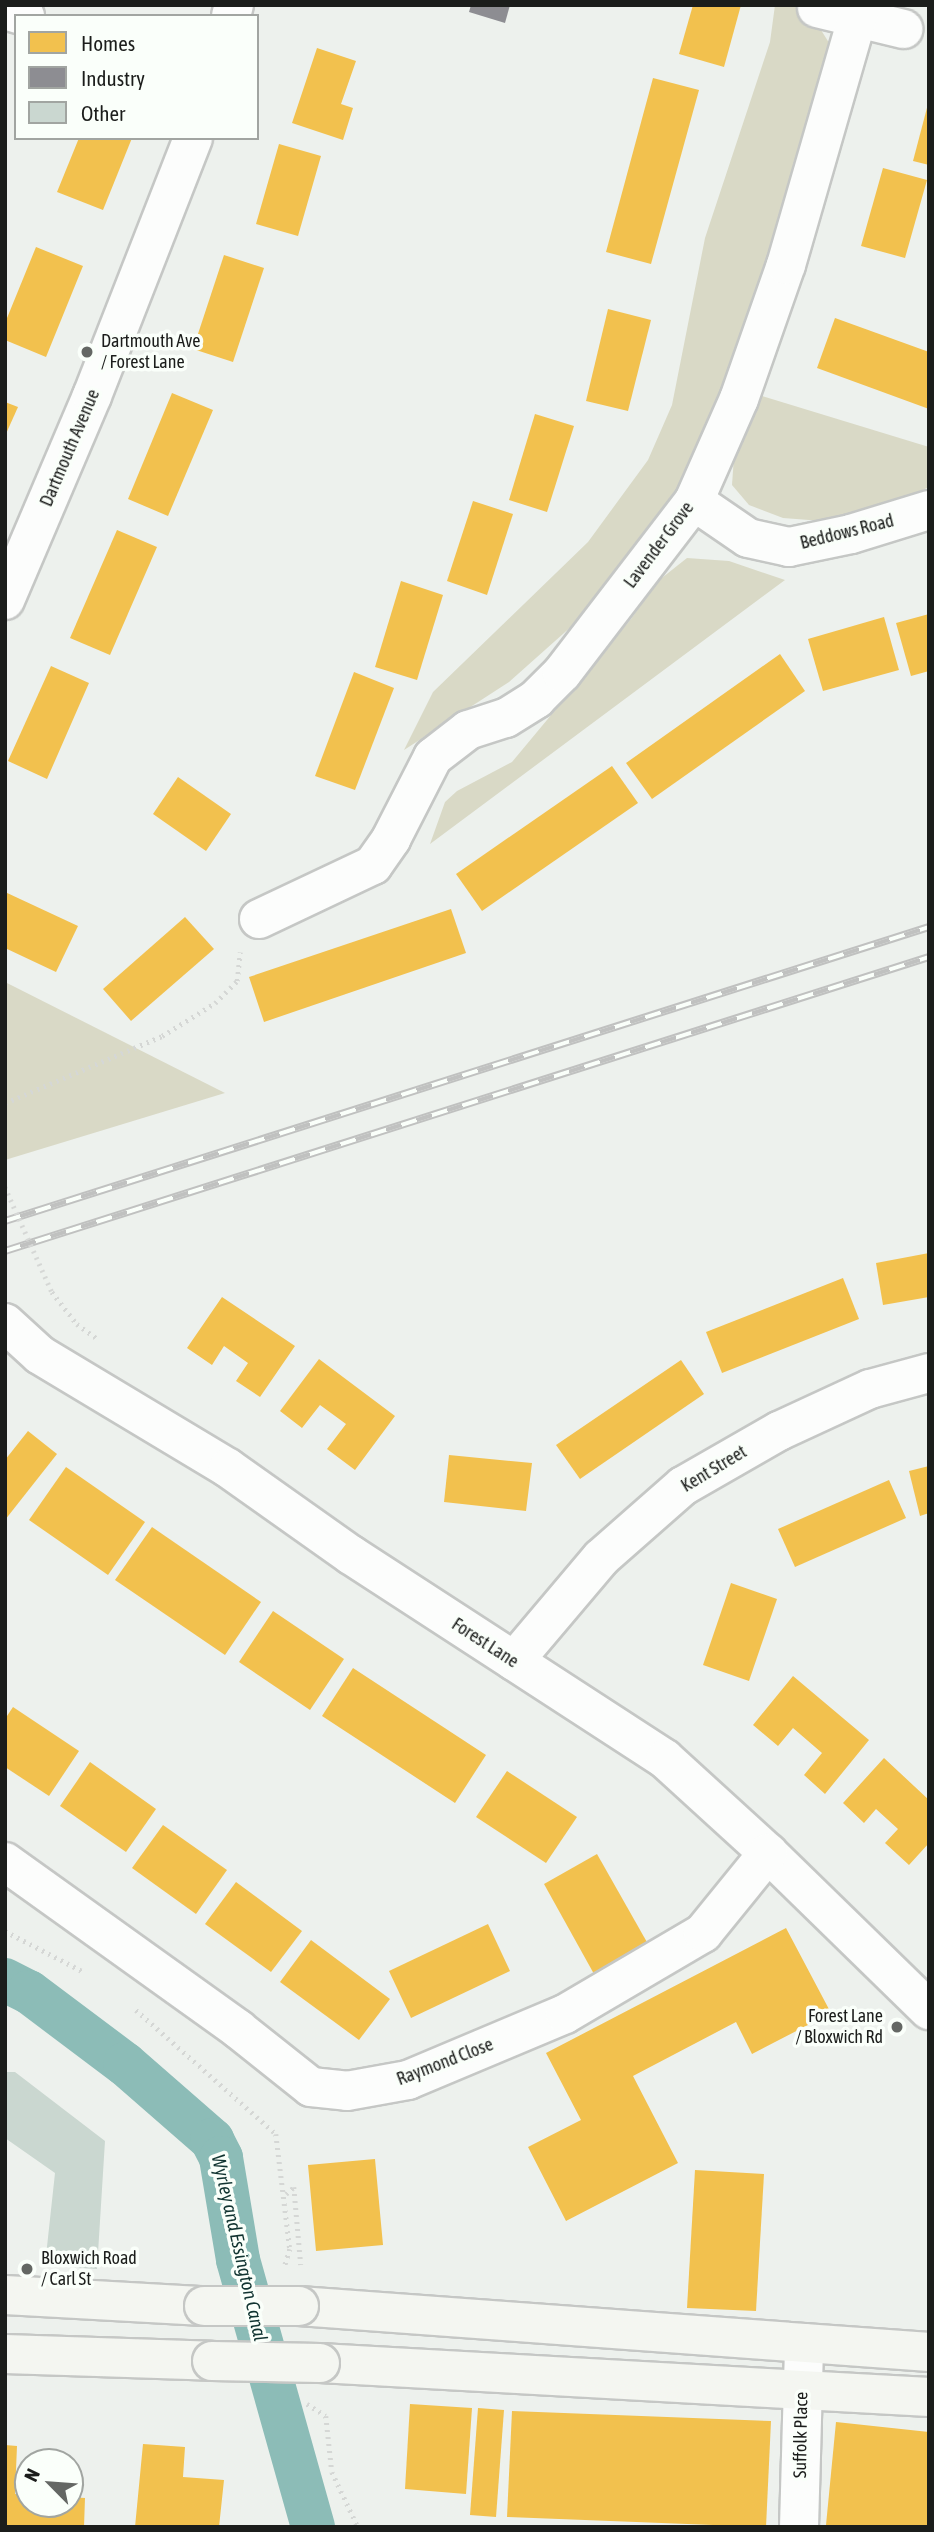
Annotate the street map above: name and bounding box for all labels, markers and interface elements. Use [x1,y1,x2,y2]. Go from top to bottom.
legend [14,14,259,140]
text: Homes [81,31,135,55]
text: Industry [81,66,145,90]
text: Other [81,101,125,125]
place label: Dartmouth Ave / Forest Lane [101,331,200,374]
marker: Dartmouth Ave / Forest Lane [79,344,95,360]
street label: Dartmouth Avenue [36,386,104,510]
street label: Lavender Grove [620,498,698,592]
street label: Beddows Road [798,510,896,554]
street label: Kent Street [677,1441,751,1497]
street label: Forest Lane [448,1613,522,1673]
place label: Forest Lane / Bloxwich Rd [796,2006,883,2048]
marker: Forest Lane / Bloxwich Rd [889,2019,905,2035]
street label: Raymond Close [394,2034,496,2090]
water label: Wyrley and Essington Canal [206,2152,272,2344]
place label: Bloxwich Road / Carl St [41,2248,137,2290]
marker: Bloxwich Road / Carl St [19,2261,35,2277]
street label: Suffolk Place [789,2392,813,2478]
north arrow [14,2448,84,2518]
text: N [19,2465,44,2485]

